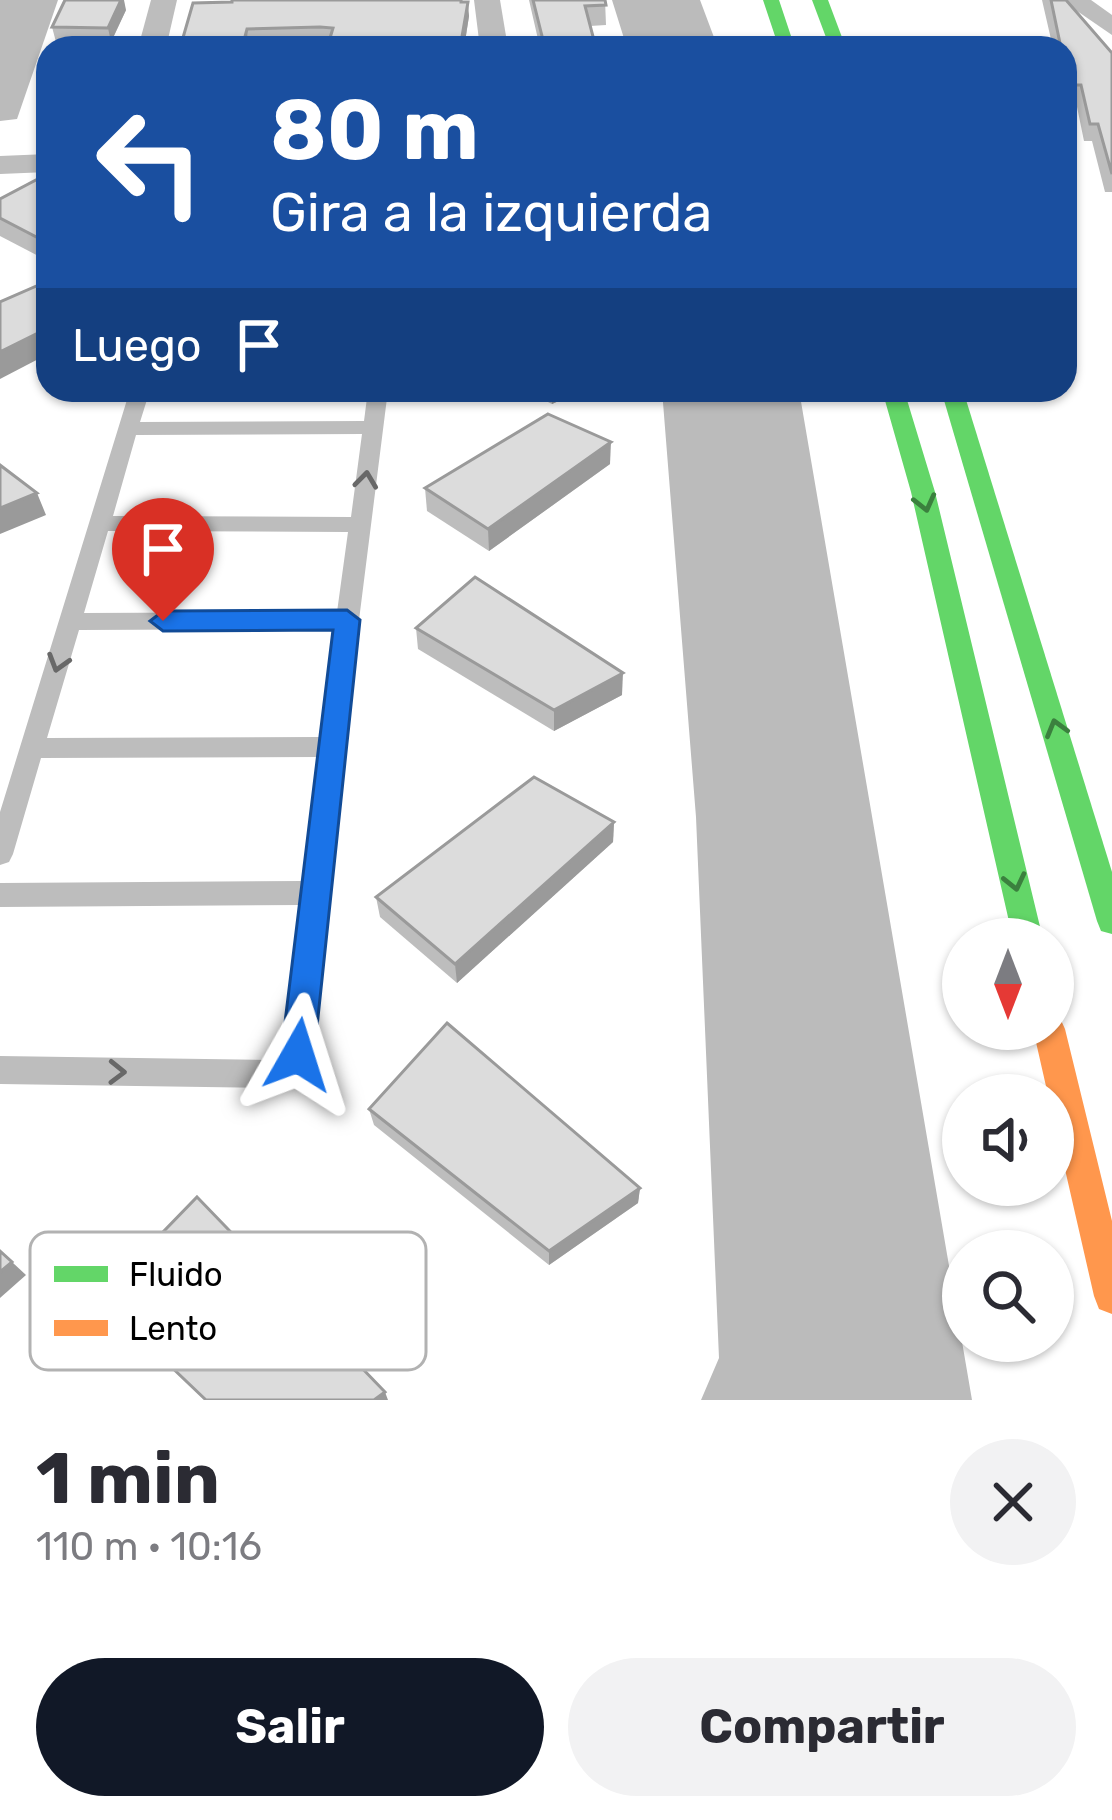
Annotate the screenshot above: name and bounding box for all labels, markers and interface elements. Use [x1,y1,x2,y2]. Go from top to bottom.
text: 80 m [270,80,479,180]
icon: left [72,84,228,240]
text: Gira a la izquierda [270,181,712,245]
icon: arrive [226,312,292,378]
text: Luego [72,319,202,372]
one-way arrow [353,470,379,490]
one-way arrow [911,492,936,512]
pin [112,498,214,621]
icon: arrive [130,516,196,582]
one-way arrow [47,652,72,673]
one-way arrow [1045,718,1070,739]
one-way arrow [1001,872,1026,892]
north arrow [942,918,1074,1050]
map controls [942,918,1074,1362]
position arrow [235,992,361,1118]
one-way arrow [109,1059,127,1085]
button: sound [942,1074,1074,1206]
button: search [942,1230,1074,1362]
legend [30,1232,426,1370]
text: Fluido [129,1255,223,1294]
text: Lento [129,1309,217,1348]
text: 1 min [36,1436,220,1521]
button: close [950,1439,1076,1565]
text: 110 m · 10:16 [36,1524,262,1570]
button: Salir [36,1658,544,1796]
button: Compartir [568,1658,1076,1796]

